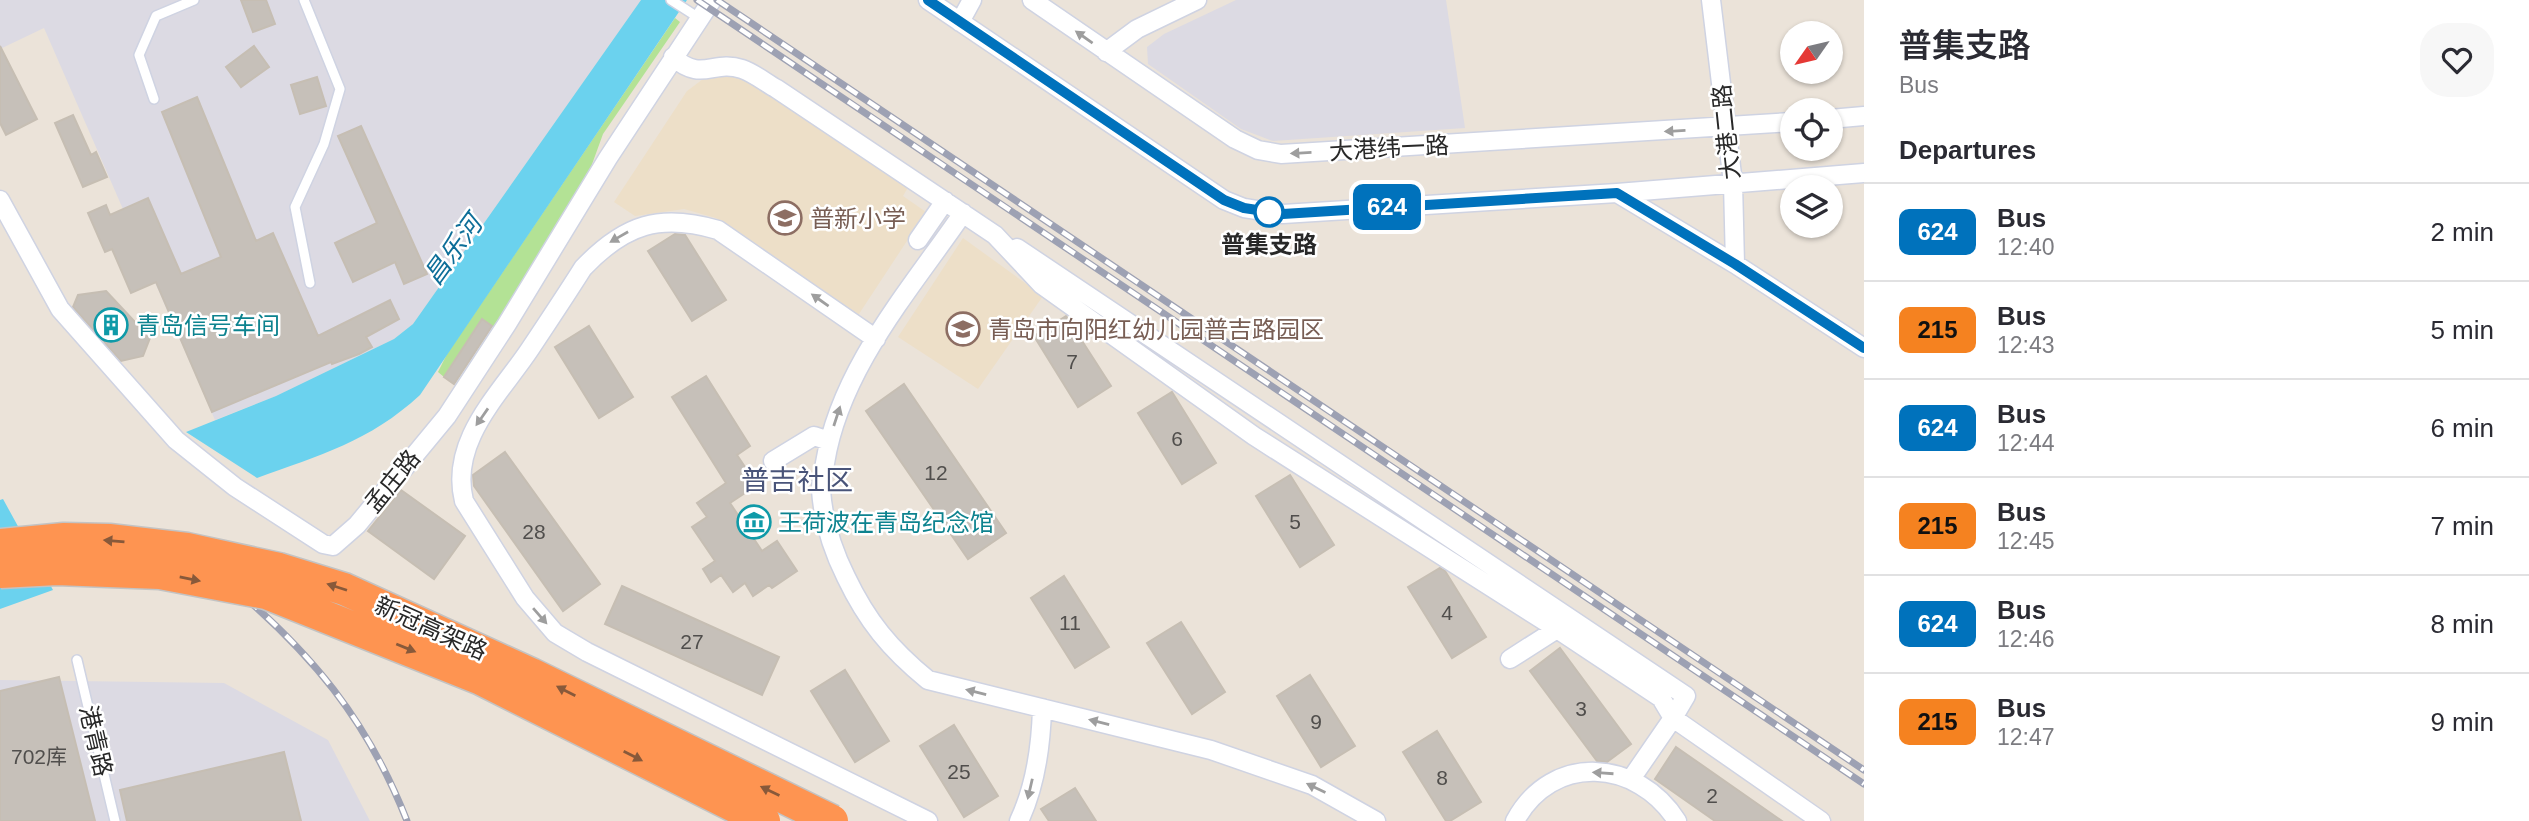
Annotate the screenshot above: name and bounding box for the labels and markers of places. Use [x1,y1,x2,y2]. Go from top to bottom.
marker: 普集支路 [1254,197,1284,227]
school or university icon: 普新小学 [766,199,804,237]
place label: 普新小学 [810,205,906,232]
place label: 普集支路 [1221,231,1317,258]
building icon: 青岛信号车间 [92,306,130,344]
school or university icon: 青岛市向阳红幼儿园普吉路园区 [944,310,982,348]
place label: 青岛信号车间 [136,312,280,339]
place label: 青岛市向阳红幼儿园普吉路园区 [988,316,1324,343]
museum icon: 王荷波在青岛纪念馆 [735,503,773,541]
place label: 王荷波在青岛纪念馆 [778,509,994,536]

